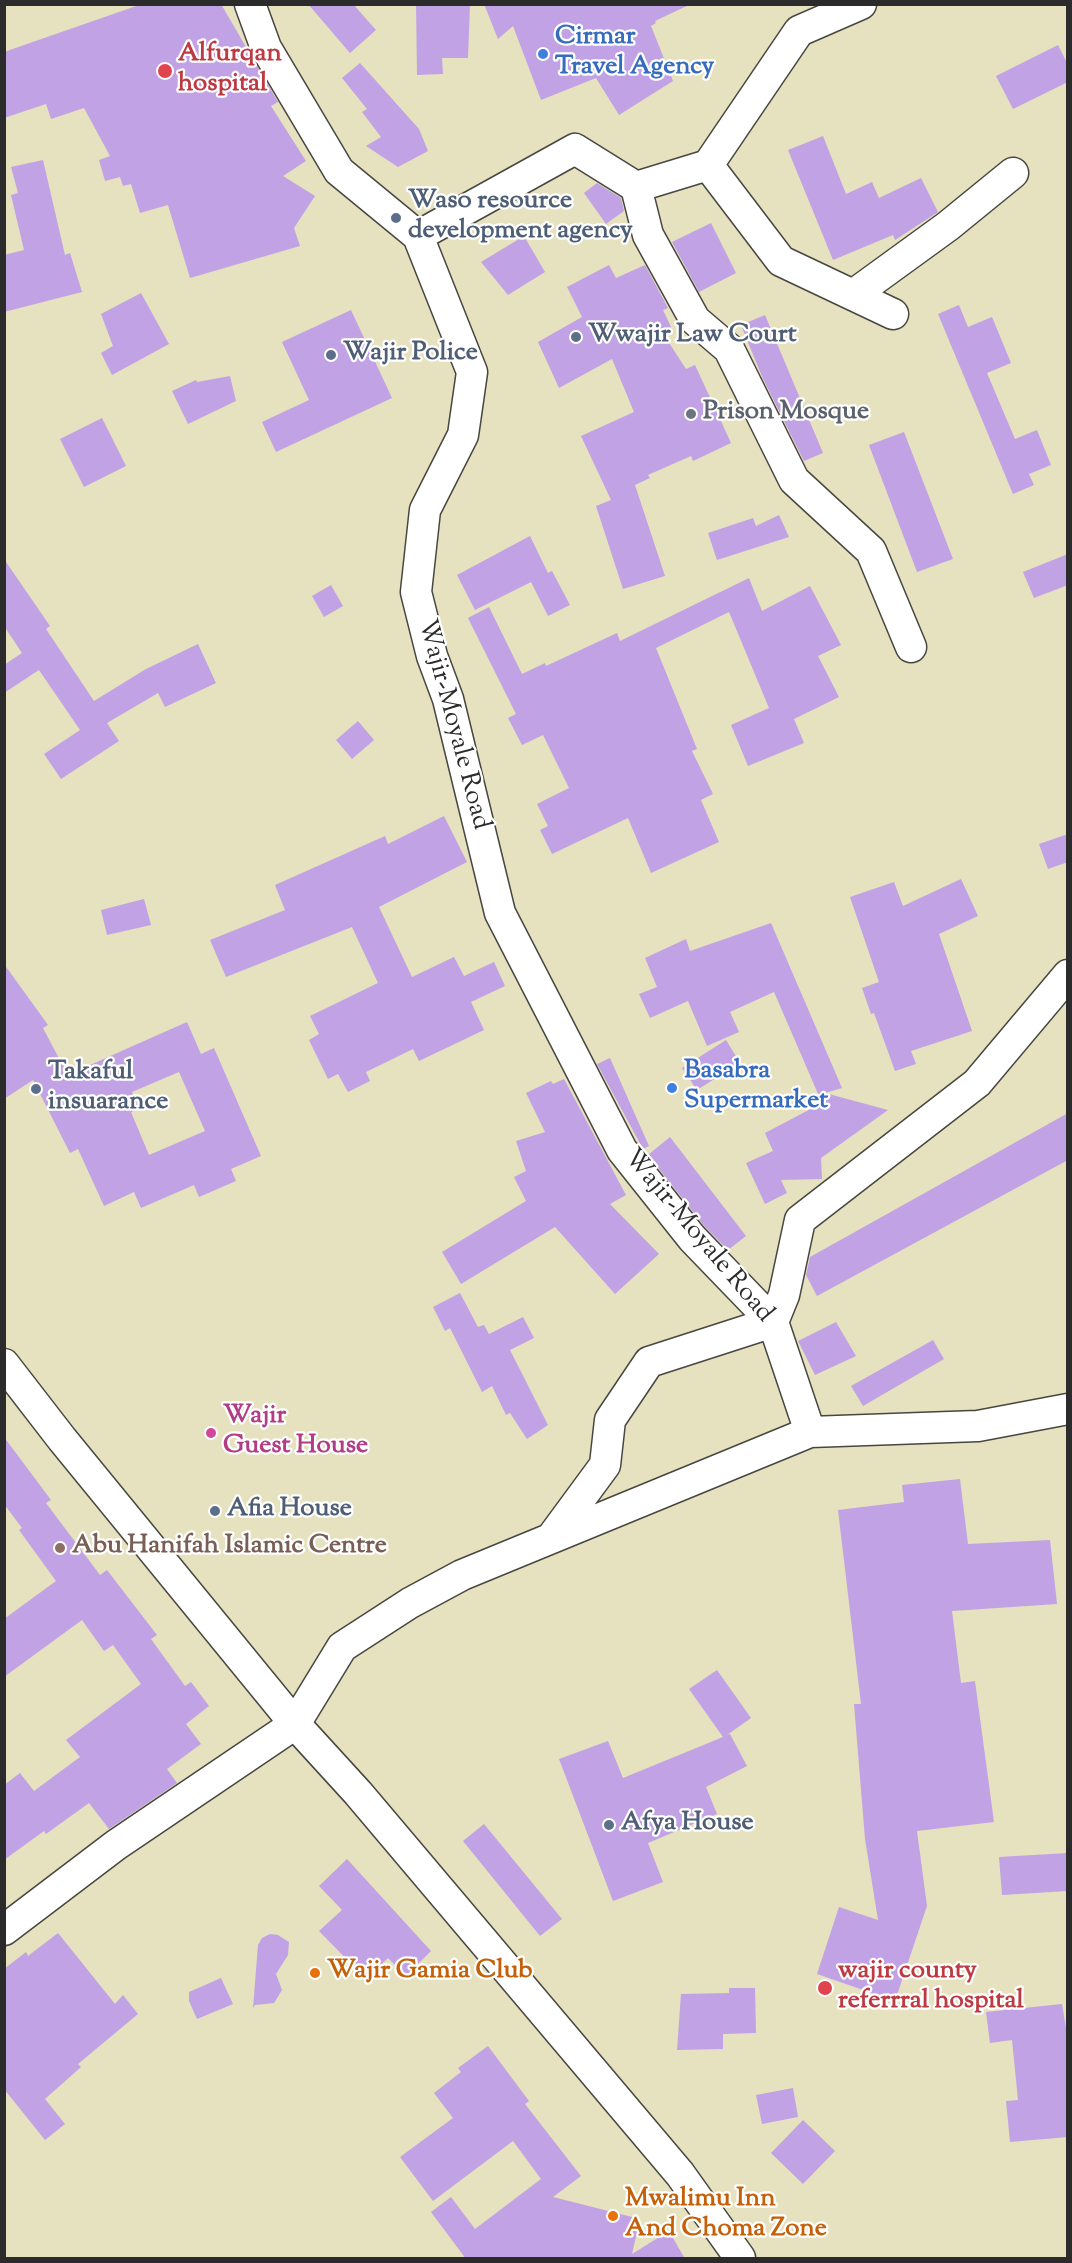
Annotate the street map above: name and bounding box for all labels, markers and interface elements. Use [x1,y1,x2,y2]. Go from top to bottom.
place label: Cirmar Travel Agency [555,23,714,84]
place label: Alfurqan hospital [178,40,282,101]
marker: Cirmar Travel Agency [536,47,550,61]
marker: Alfurqan hospital [156,62,174,80]
place label: Waso resource development agency [408,187,633,249]
marker: Waso resource development agency [389,211,403,225]
place label: Wwajir Law Court [588,321,797,353]
marker: Wwajir Law Court [569,330,583,344]
place label: Wajir Police [343,339,478,371]
marker: Wajir Police [324,348,338,362]
place label: Prison Mosque [703,398,869,430]
marker: Prison Mosque [684,407,698,421]
street label: Wajir-Moyale Road [409,616,495,834]
place label: Basabra Supermarket [684,1057,828,1118]
place label: Takaful insuarance [48,1058,168,1120]
marker: Basabra Supermarket [665,1081,679,1095]
marker: Takaful insuarance [29,1082,43,1096]
street label: Wajir-Moyale Road [615,1144,779,1330]
place label: Wajir Guest House [223,1402,368,1464]
marker: Wajir Guest House [204,1426,218,1440]
place label: Afia House [227,1495,352,1527]
marker: Afia House [208,1504,222,1518]
place label: Abu Hanifah Islamic Centre [72,1532,387,1564]
marker: Abu Hanifah Islamic Centre [53,1541,67,1555]
place label: Afya House [621,1809,754,1841]
marker: Afya House [602,1818,616,1832]
place label: Wajir Gamia Club [327,1957,532,1989]
place label: wajir county referrral hospital [838,1957,1024,2018]
marker: Wajir Gamia Club [308,1966,322,1980]
marker: wajir county referrral hospital [816,1979,834,1997]
place label: Mwalimu Inn And Choma Zone [625,2185,827,2246]
marker: Mwalimu Inn And Choma Zone [606,2209,620,2223]

